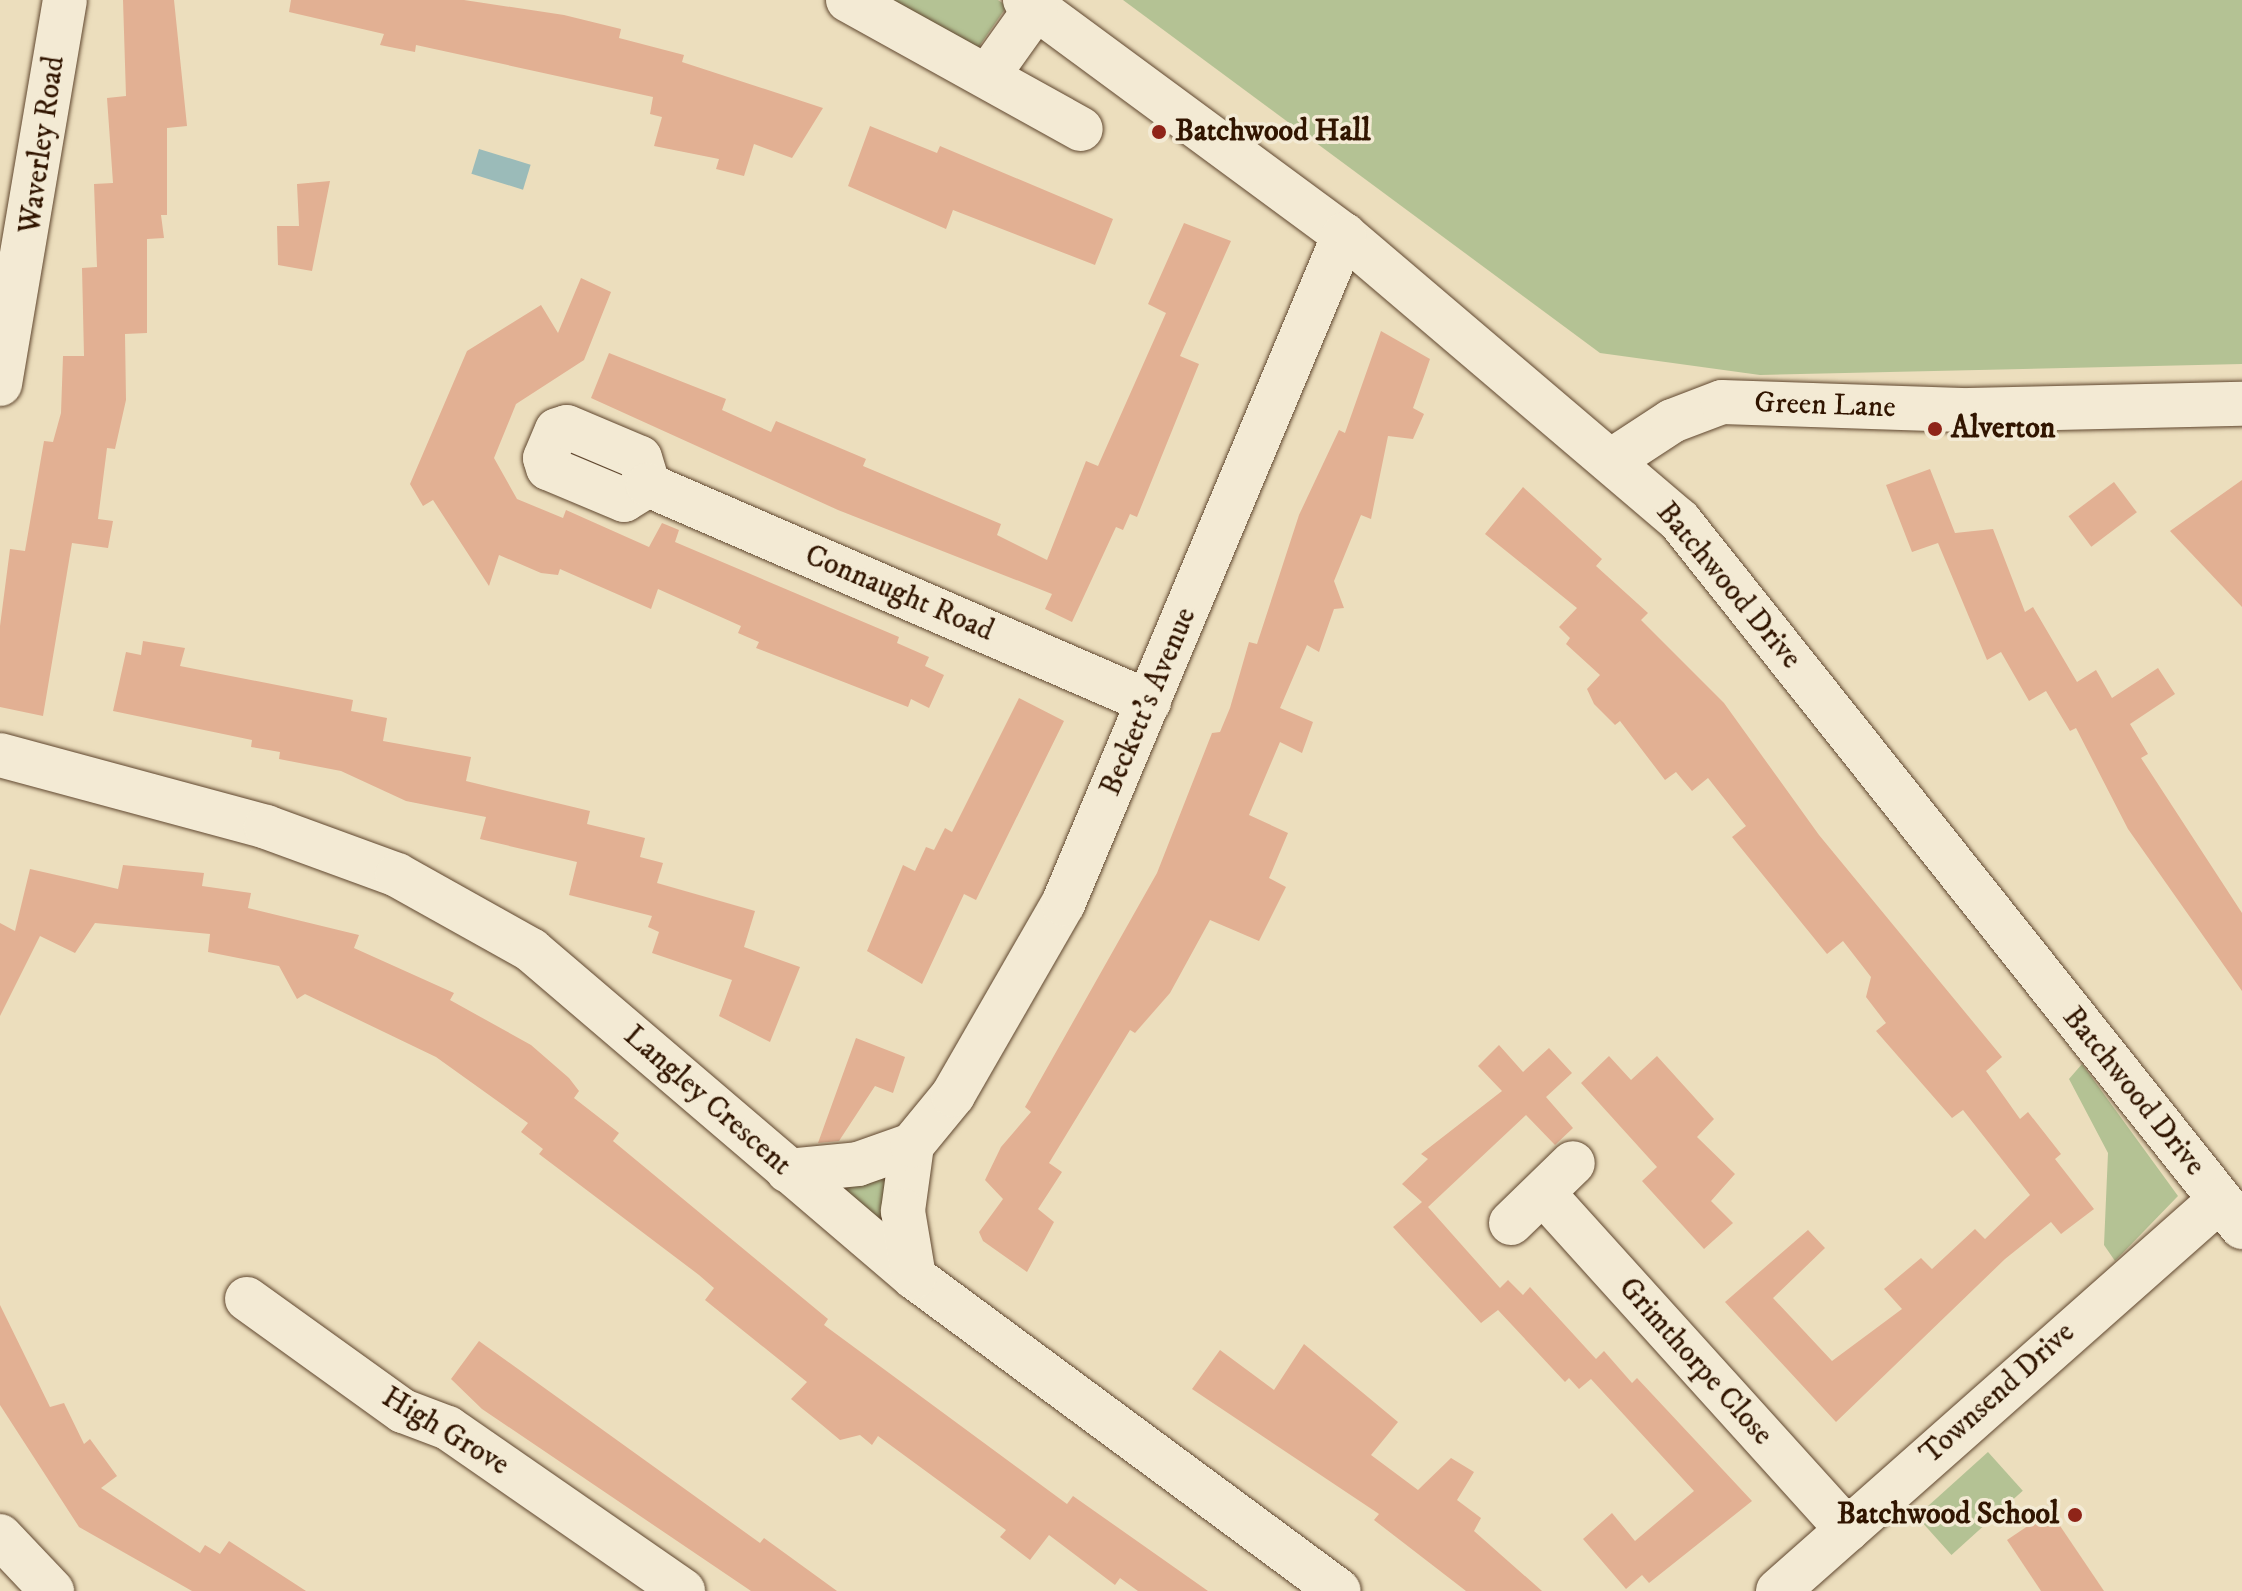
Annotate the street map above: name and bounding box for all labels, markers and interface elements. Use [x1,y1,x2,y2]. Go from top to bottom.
street label: Waverley Road [13,54,73,236]
place label: Batchwood Hall [1175,114,1370,150]
marker: Batchwood Hall [1150,123,1168,141]
street label: Green Lane [1754,386,1896,426]
place label: Alverton [1951,411,2055,447]
marker: Alverton [1926,420,1944,438]
street label: Batchwood Drive [1648,495,1808,677]
street label: Connaught Road [799,538,999,650]
street label: Beckett's Avenue [1093,603,1205,801]
street label: Batchwood Drive [2054,1001,2212,1183]
street label: Langley Crescent [616,1018,798,1184]
street label: Grimthorpe Close [1610,1271,1780,1453]
street label: Townsend Drive [1913,1315,2083,1473]
street label: High Grove [375,1380,515,1484]
place label: Batchwood School [1837,1497,2059,1533]
marker: Batchwood School [2066,1506,2084,1524]

